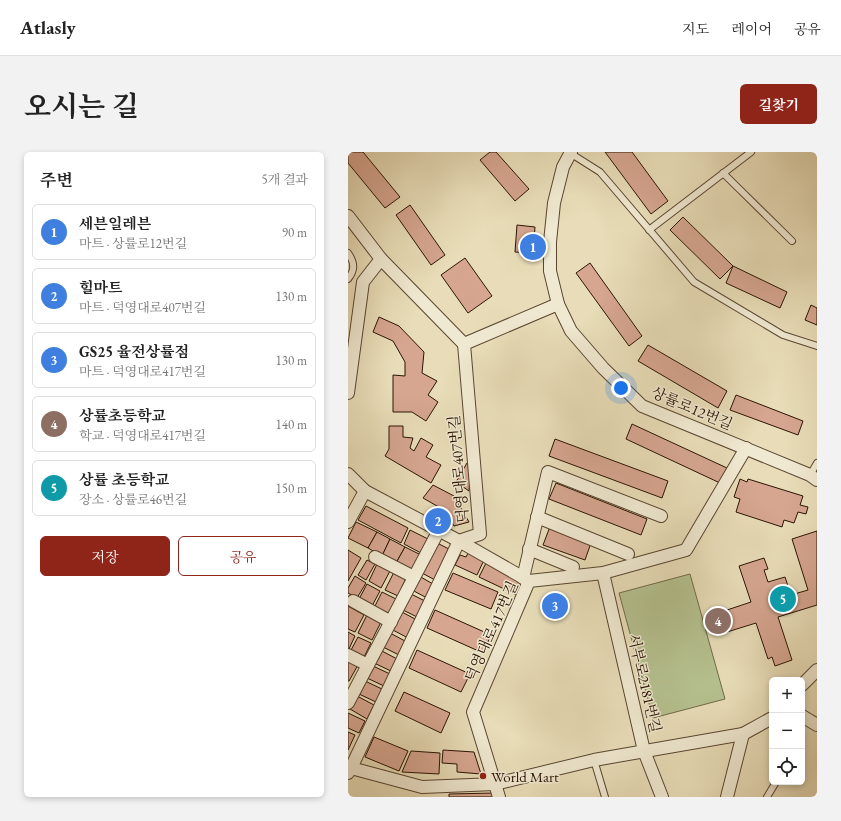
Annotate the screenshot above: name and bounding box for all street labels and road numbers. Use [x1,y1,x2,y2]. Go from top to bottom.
street label: 상률로12번길 [648,382,736,434]
street label: 덕영대로407번길 [444,414,472,524]
street label: 덕영대로417번길 [460,578,522,684]
street label: 서부로2181번길 [624,632,666,734]

